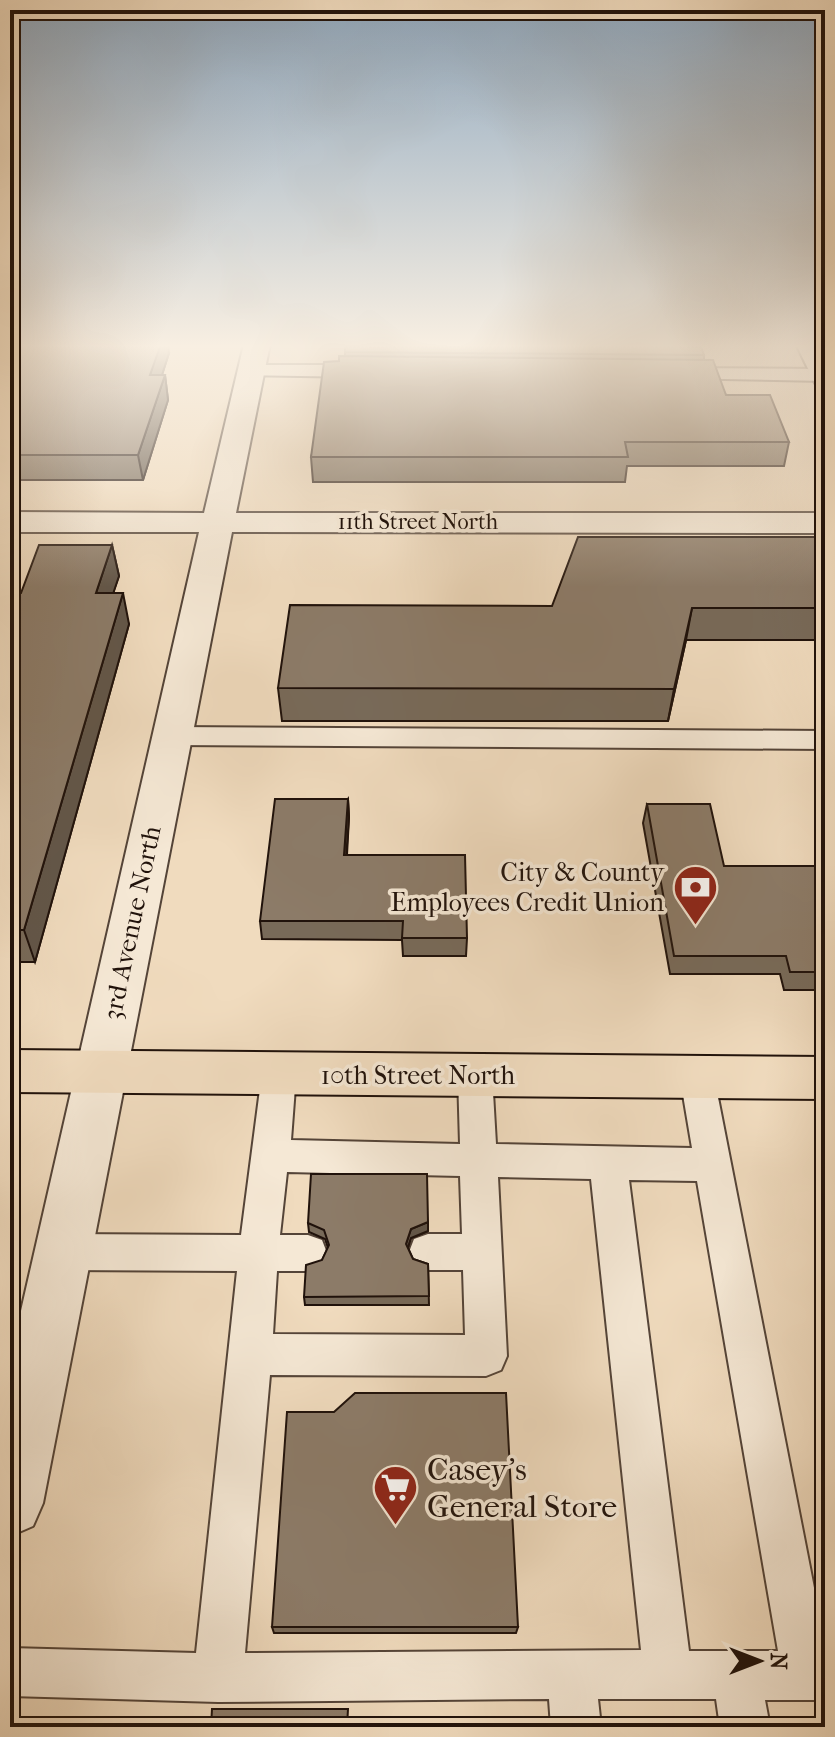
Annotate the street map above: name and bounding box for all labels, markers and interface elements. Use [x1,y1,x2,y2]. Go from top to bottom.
street label: 11th Street North [338,509,499,535]
street label: 3rd Avenue North [96,823,168,1023]
place label: City & County Employees Credit Union [391,857,665,918]
bank icon: City & County Employees Credit Union [671,863,719,926]
street label: 10th Street North [321,1060,516,1091]
place label: Casey's General Store [427,1451,617,1525]
supermarket icon: Casey's General Store [372,1463,420,1526]
north arrow [719,1621,799,1701]
text: N [765,1653,791,1670]

